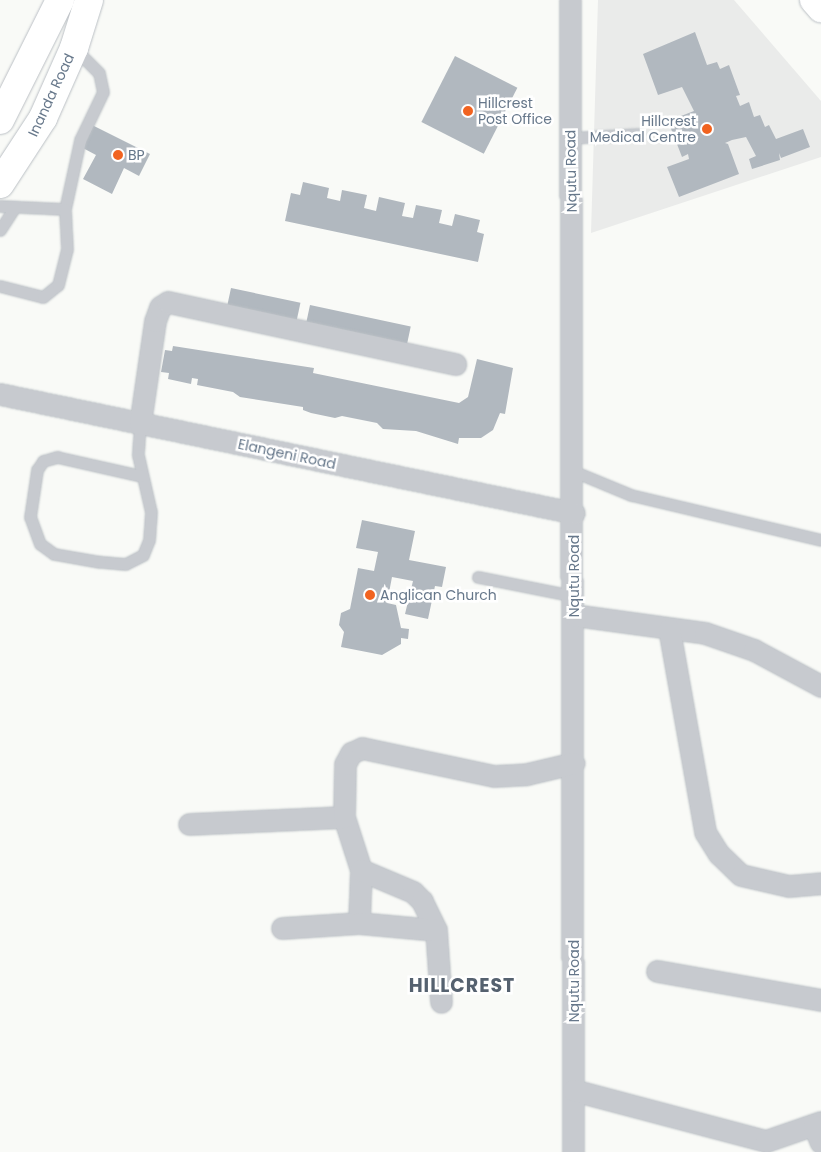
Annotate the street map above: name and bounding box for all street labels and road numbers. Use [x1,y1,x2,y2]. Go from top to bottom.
street label: Inanda Road [24,51,78,139]
street label: Nqutu Road [562,130,580,212]
street label: Elangeni Road [236,435,338,473]
street label: Nqutu Road [566,535,582,617]
street label: Nqutu Road [566,940,582,1022]

